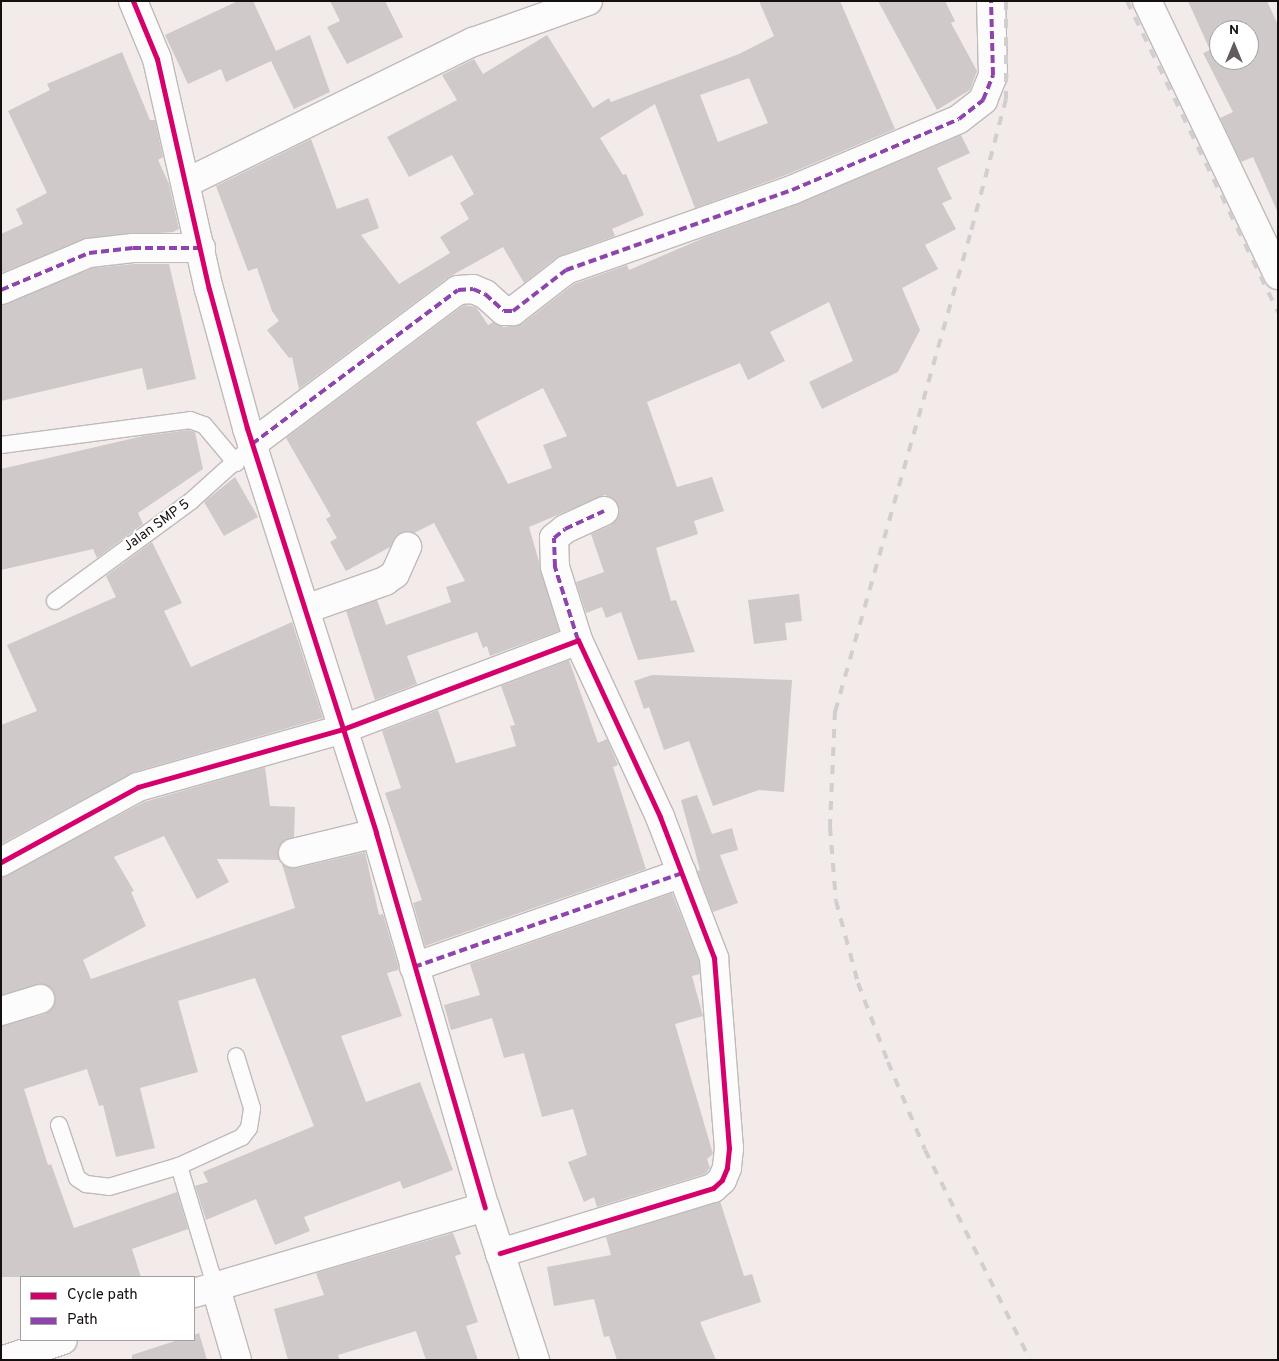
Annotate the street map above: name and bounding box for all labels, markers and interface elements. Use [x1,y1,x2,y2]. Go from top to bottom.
north arrow [1209,20,1259,70]
text: N [1229,22,1239,39]
street label: Jalan SMP 5 [121,496,193,556]
legend [20,1276,195,1341]
text: Cycle path [67,1286,138,1305]
text: Path [67,1311,98,1330]

